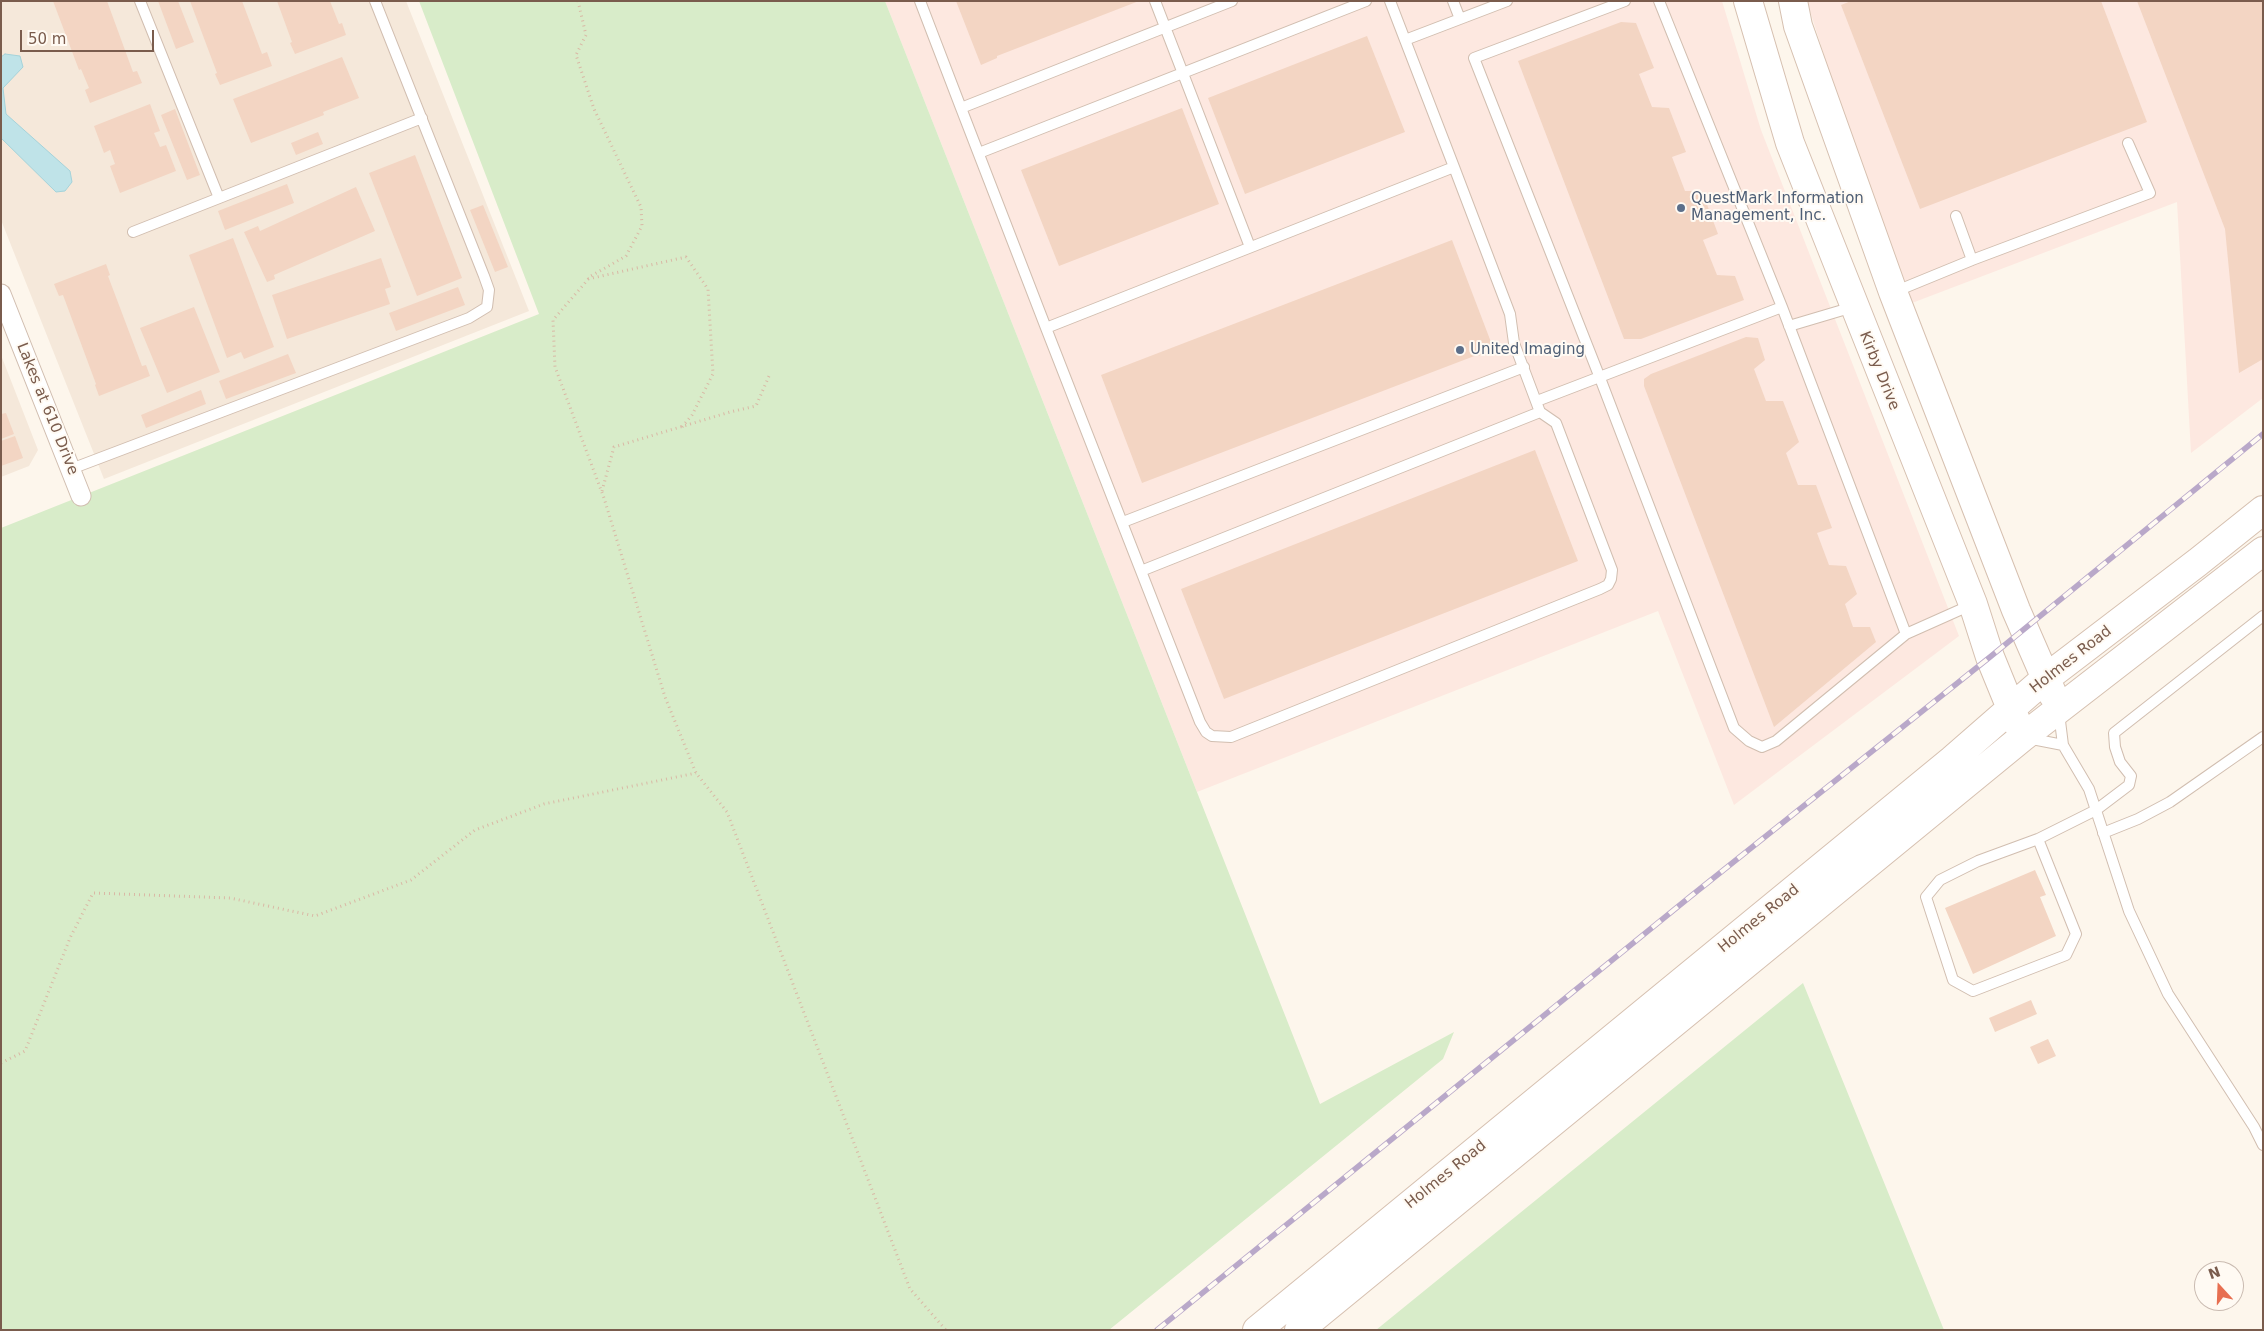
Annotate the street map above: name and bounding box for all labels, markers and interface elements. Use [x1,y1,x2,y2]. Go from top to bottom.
scale bar [22,20,156,52]
text: 50 m [28,30,66,48]
place label: QuestMark Information Management, Inc. [1691,190,1864,225]
marker: QuestMark Information Management, Inc. [1675,202,1687,214]
street label: Kirby Drive [1855,329,1903,413]
street label: Lakes at 610 Drive [12,340,82,478]
place label: United Imaging [1470,341,1585,359]
marker: United Imaging [1454,344,1466,356]
street label: Holmes Road [2027,623,2115,697]
street label: Holmes Road [1715,881,1803,957]
street label: Holmes Road [1402,1137,1490,1213]
north arrow [2194,1261,2244,1311]
text: N [2206,1263,2222,1282]

